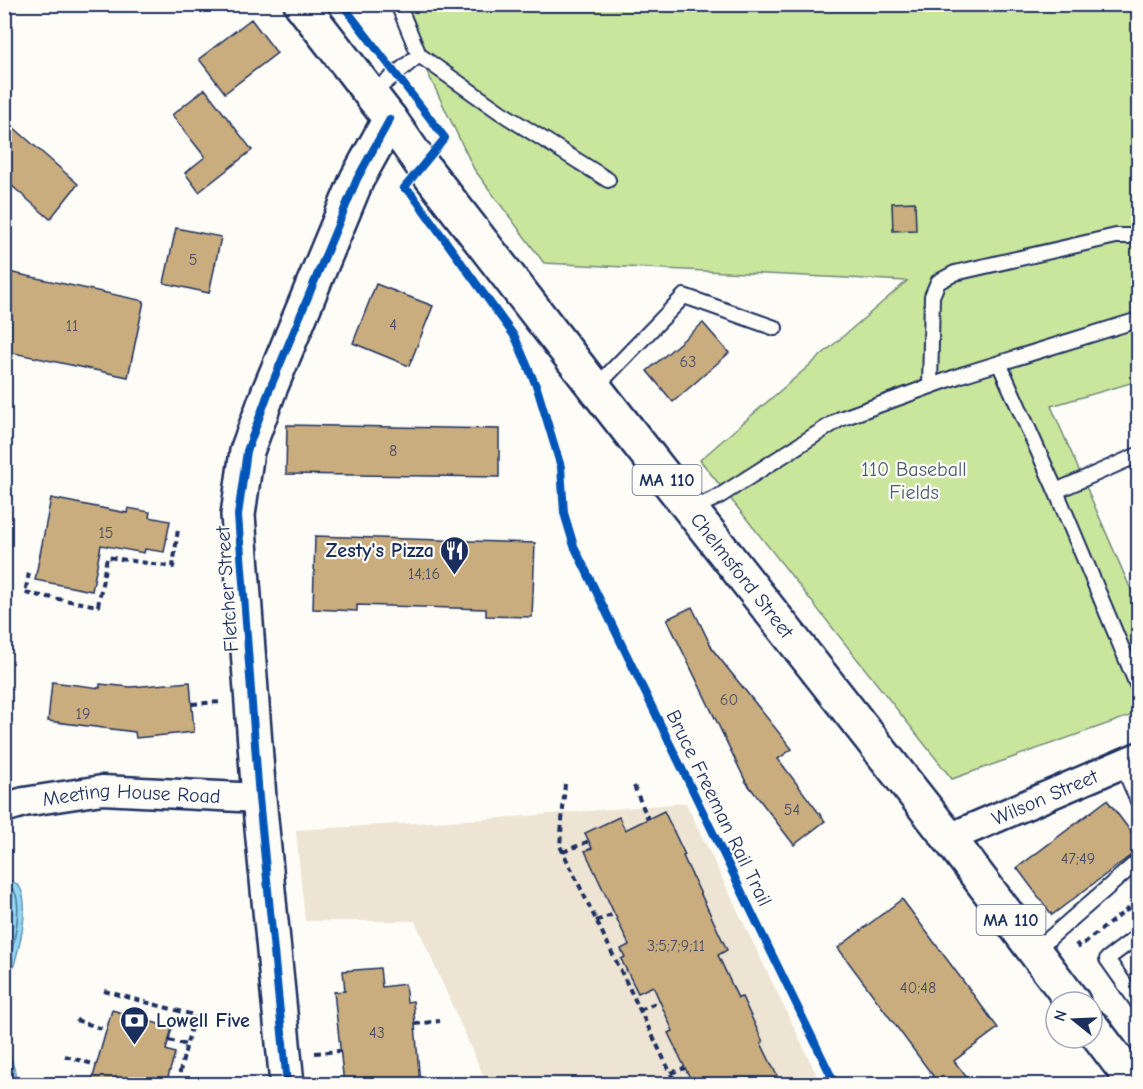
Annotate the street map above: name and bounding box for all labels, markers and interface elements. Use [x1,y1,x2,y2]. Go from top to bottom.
house number: 5 [189,251,197,269]
house number: 4 [389,316,397,334]
house number: 11 [66,317,78,335]
house number: 63 [680,353,696,371]
house number: 8 [389,442,397,460]
park label: 110 Baseball Fields [861,458,967,504]
road number: MA 110 [632,465,702,495]
street label: Chelmsford Street [686,508,799,644]
house number: 15 [98,524,114,542]
street label: Fletcher Street [211,524,243,653]
restaurant icon: Zesty's Pizza [439,534,471,576]
place label: Zesty's Pizza [326,539,434,562]
house number: 14;16 [408,565,440,583]
house number: 60 [720,691,738,709]
house number: 19 [76,705,90,723]
street label: Bruce Freeman Rail Trail [661,706,777,910]
street label: Wilson Street [988,764,1102,830]
street label: Meeting House Road [41,778,221,811]
house number: 54 [784,801,800,819]
house number: 47;49 [1061,850,1095,868]
road number: MA 110 [976,905,1046,935]
house number: 3;5;7;9;11 [647,937,705,955]
house number: 40;48 [900,979,936,997]
north arrow [1044,990,1104,1050]
bank icon: Lowell Five [119,1004,151,1046]
text: N [1051,1008,1071,1023]
place label: Lowell Five [156,1009,250,1032]
house number: 43 [369,1024,385,1042]

